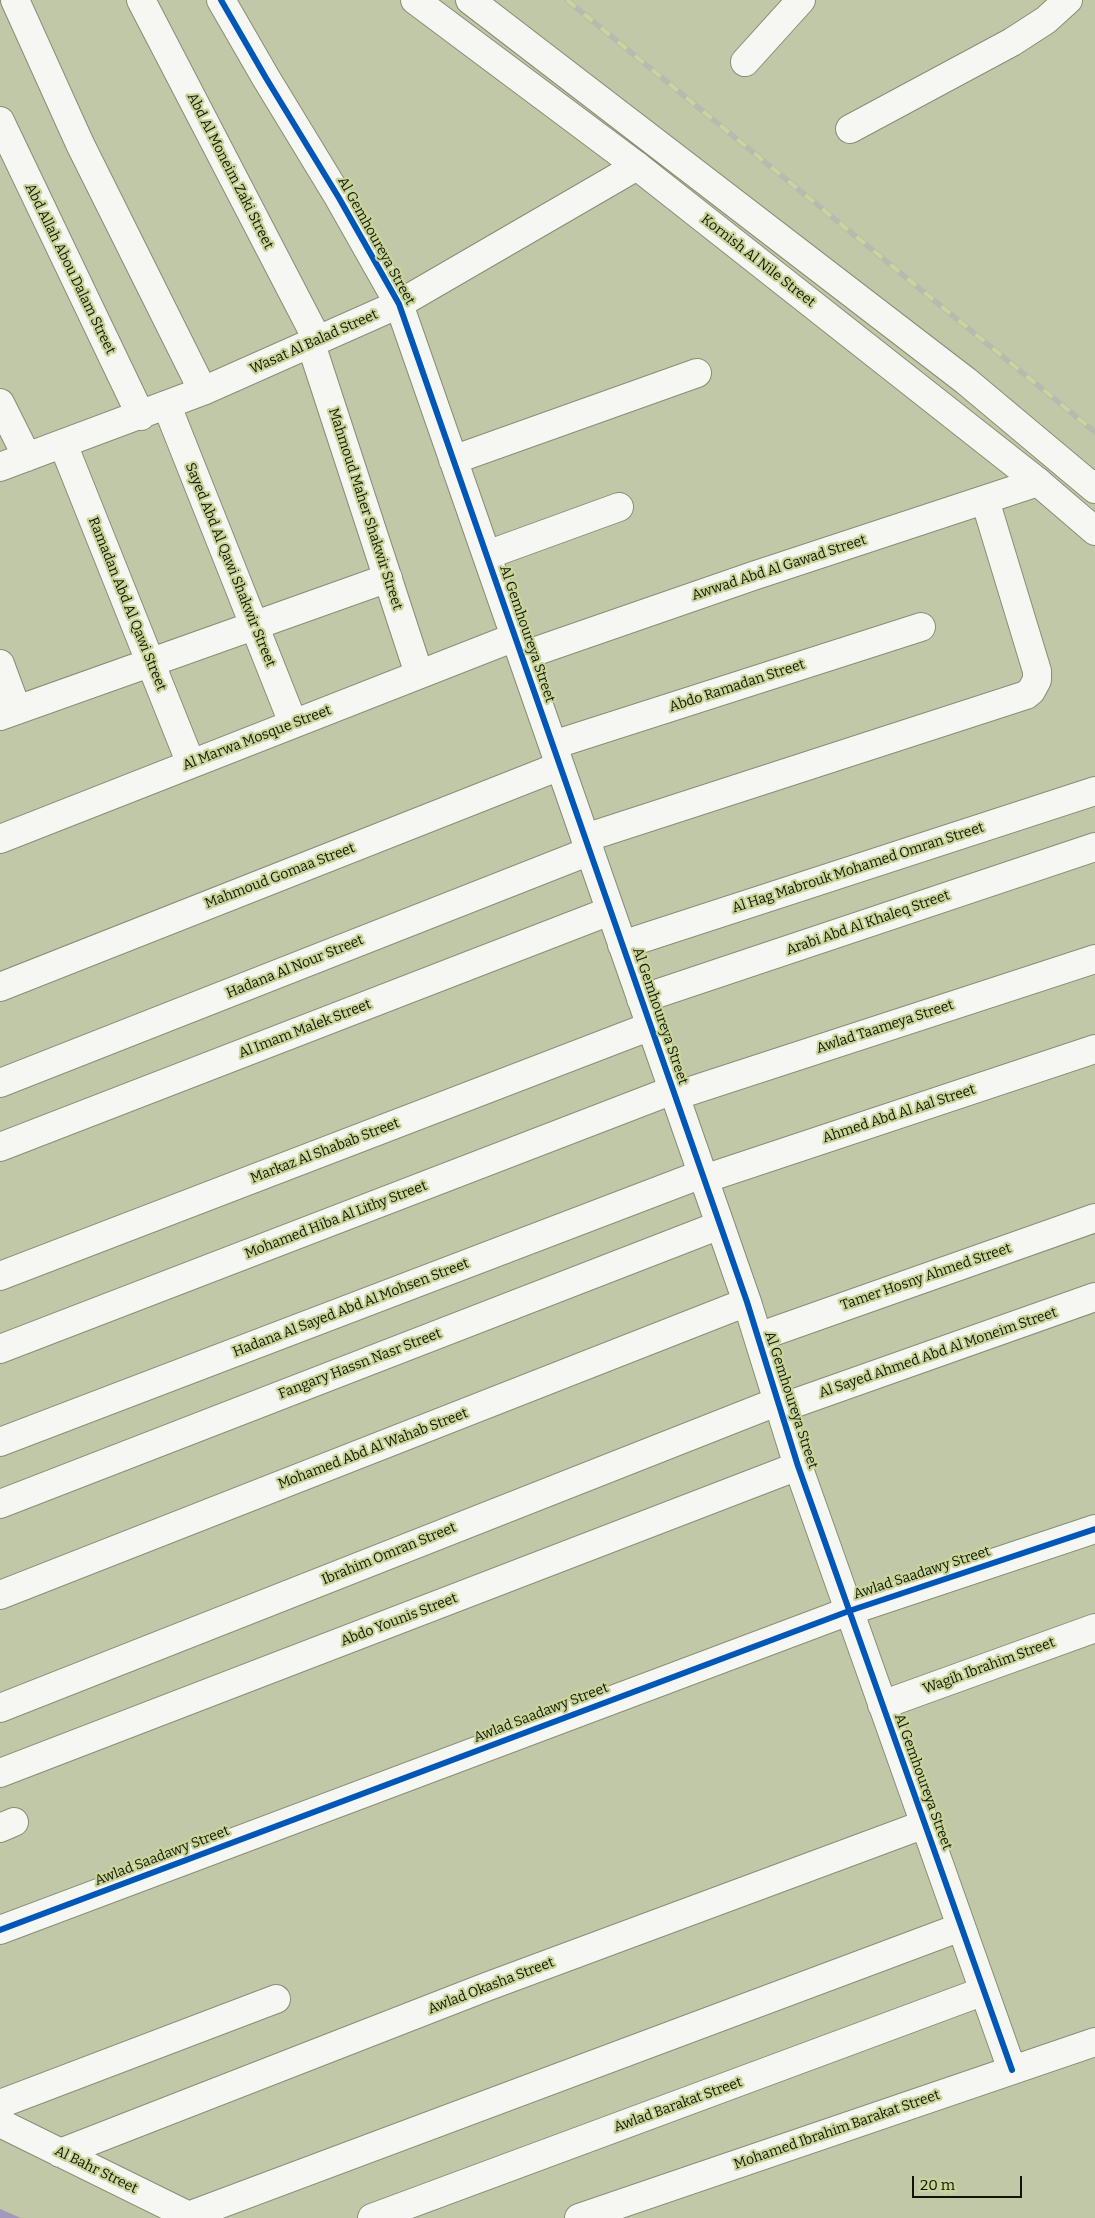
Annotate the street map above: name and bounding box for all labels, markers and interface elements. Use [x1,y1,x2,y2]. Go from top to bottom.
street label: Abd Al Moneim Zaki Street [183,90,277,252]
street label: Al Gemhoureya Street [334,174,418,308]
street label: Abd Allah Abou Dalam Street [21,181,119,357]
street label: Kornish Al Nile Street [697,211,819,311]
street label: Wasat Al Balad Street [248,306,380,378]
street label: Mahmoud Maher Shakwir Street [324,406,406,612]
street label: Sayed Abd Al Qawi Shakwir Street [181,460,279,670]
street label: Ramadan Abd Al Qawi Street [84,515,170,693]
street label: Awwad Abd Al Gawad Street [690,532,868,604]
street label: Al Gemhoureya Street [496,563,558,705]
street label: Abdo Ramadan Street [667,656,807,716]
street label: Al Marwa Mosque Street [180,702,334,774]
street label: Al Hag Mabrouk Mohamed Omran Street [730,819,986,917]
street label: Mahmoud Gomaa Street [203,840,357,912]
street label: Arabi Abd Al Khaleq Street [784,887,952,959]
street label: Hadana Al Nour Street [224,932,366,1002]
street label: Al Gemhoureya Street [629,945,691,1087]
street label: Al Imam Malek Street [236,996,374,1062]
street label: Awlad Taameya Street [814,997,956,1057]
street label: Ahmed Abd Al Aal Street [820,1081,978,1147]
street label: Markaz Al Shabab Street [248,1115,402,1187]
street label: Mohamed Hiba Al Lithy Street [243,1177,429,1263]
street label: Tamer Hosny Ahmed Street [838,1240,1014,1314]
street label: Hadana Al Sayed Abd Al Mohsen Street [231,1255,471,1361]
street label: Al Sayed Ahmed Abd Al Moneim Street [817,1304,1059,1402]
street label: Fangary Hassn Nasr Street [276,1325,444,1403]
street label: Al Gemhoureya Street [761,1329,821,1471]
street label: Mohamed Abd Al Wahab Street [276,1405,470,1493]
street label: Ibrahim Omran Street [319,1519,459,1589]
street label: Awlad Saadawy Street [851,1543,993,1603]
street label: Abdo Younis Street [338,1590,460,1650]
street label: Wagih Ibrahim Street [921,1634,1057,1698]
street label: Awlad Saadawy Street [471,1680,611,1746]
street label: Al Gemhoureya Street [891,1712,955,1852]
street label: Awlad Saadawy Street [92,1823,232,1889]
street label: Awlad Okasha Street [426,1954,556,2018]
street label: Awlad Barakat Street [612,2074,744,2136]
street label: Mohamed Ibrahim Barakat Street [732,2087,942,2173]
street label: Al Bahr Street [52,2143,140,2197]
scale bar [915,2166,1025,2198]
text: 20 m [920,2176,955,2194]

